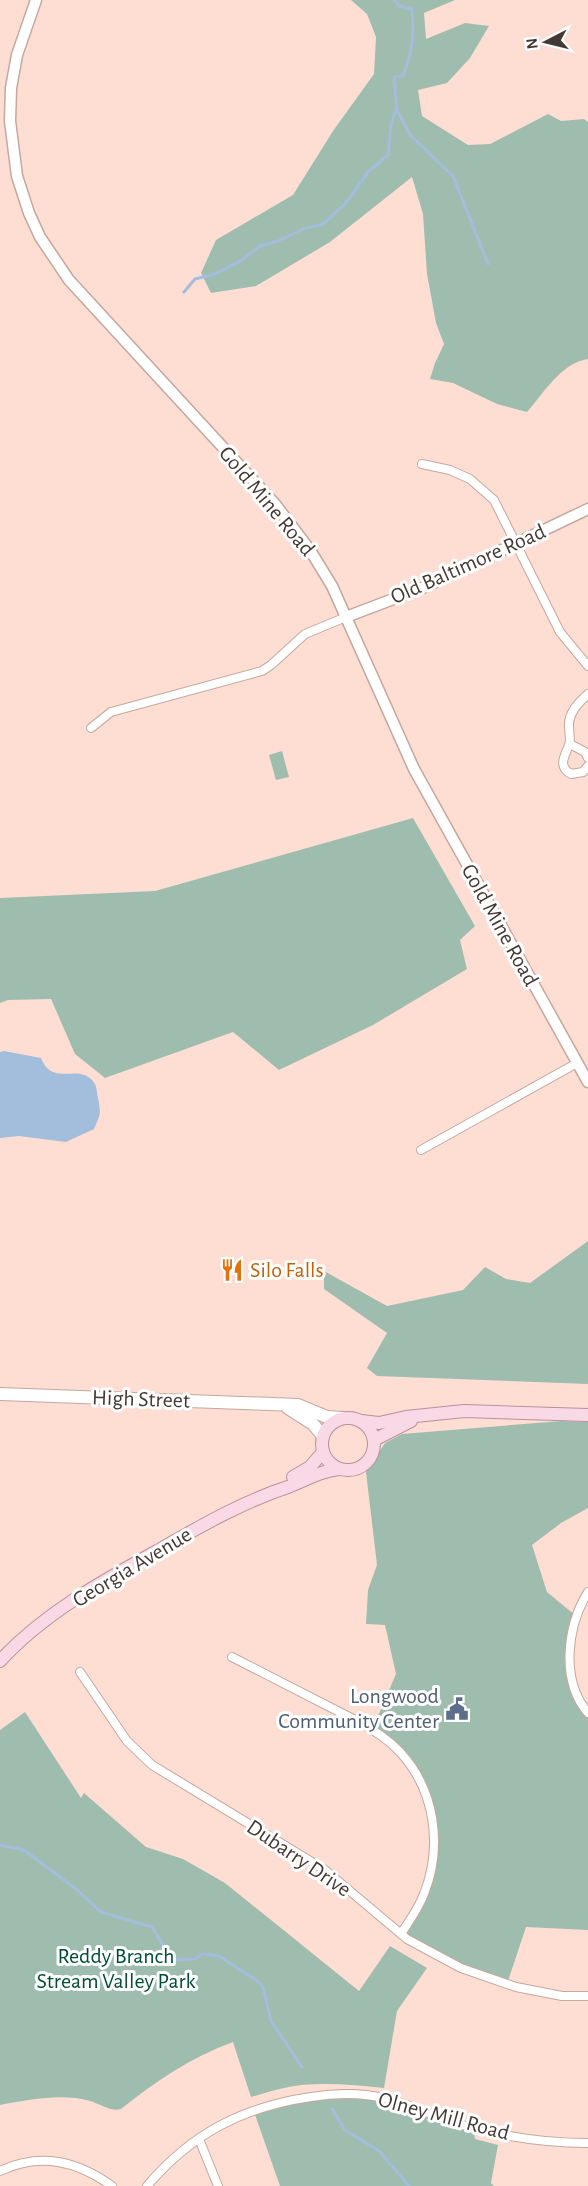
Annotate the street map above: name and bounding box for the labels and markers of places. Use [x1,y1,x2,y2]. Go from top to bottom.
restaurant icon: Silo Falls [219,1257,245,1283]
place label: Silo Falls [250,1259,324,1281]
place label: Longwood Community Center [278,1685,439,1732]
public building icon: Longwood Community Center [444,1696,470,1722]

